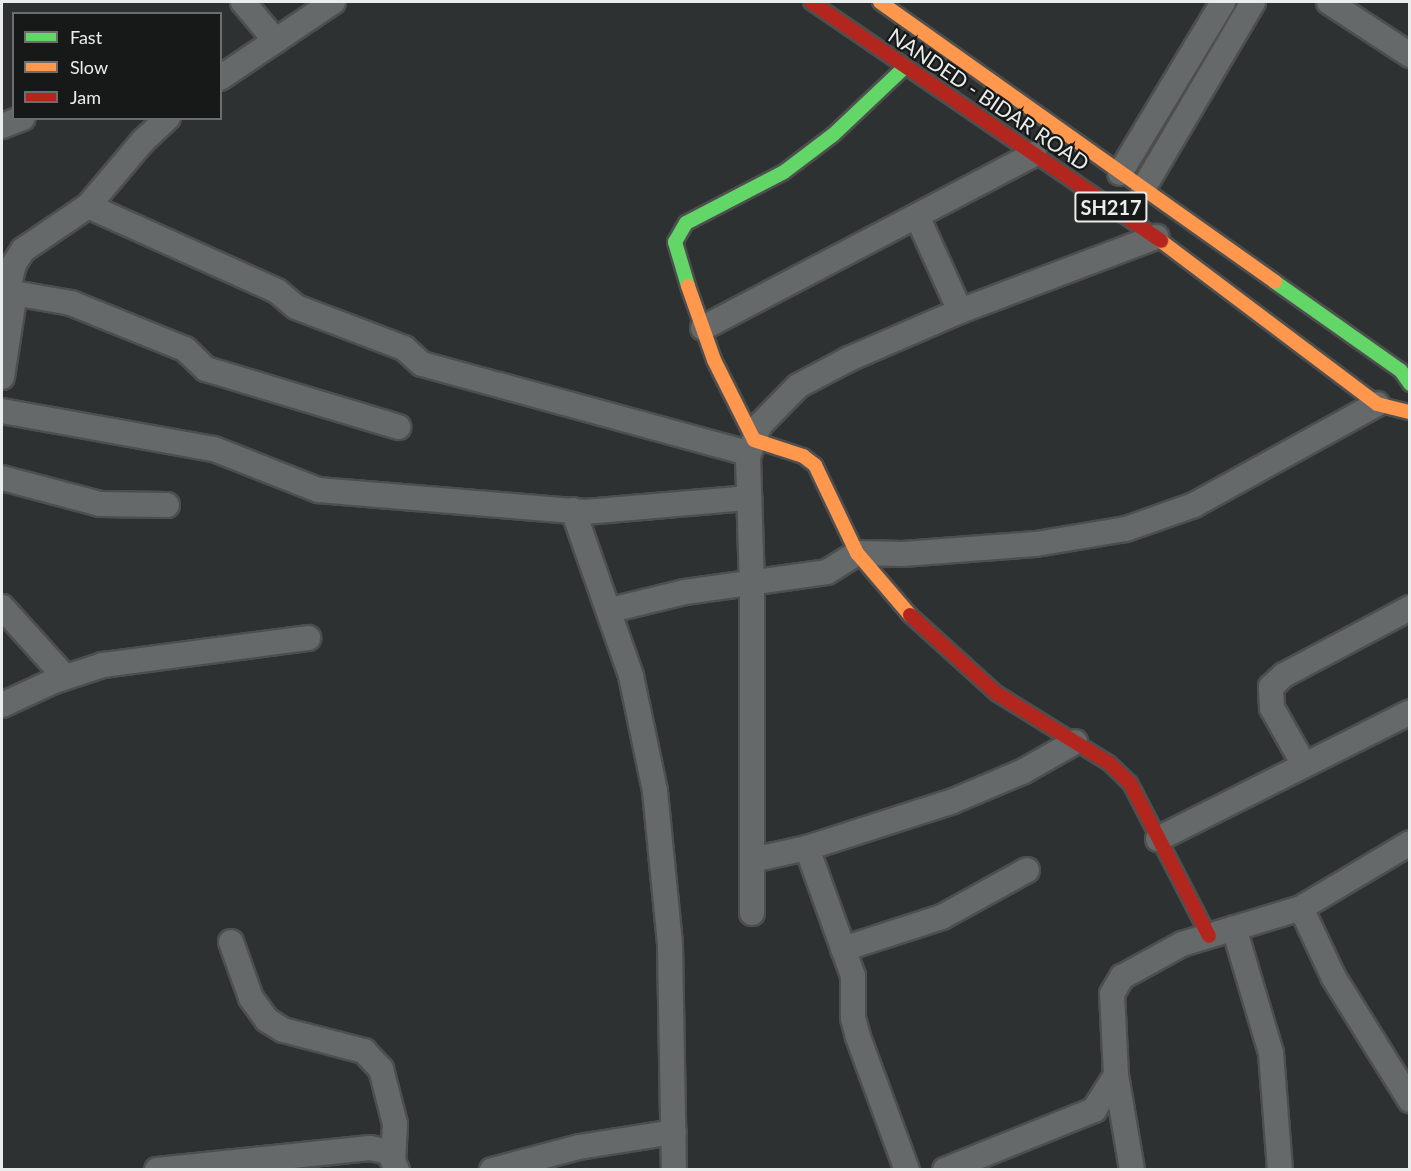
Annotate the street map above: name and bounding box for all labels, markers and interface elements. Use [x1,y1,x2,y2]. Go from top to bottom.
legend [12,12,222,120]
street label: NANDED - BIDAR ROAD [884,22,1094,176]
text: Fast [70,26,102,48]
text: Slow [70,56,108,78]
text: Jam [70,86,101,108]
road number: SH217 [1074,190,1148,224]

